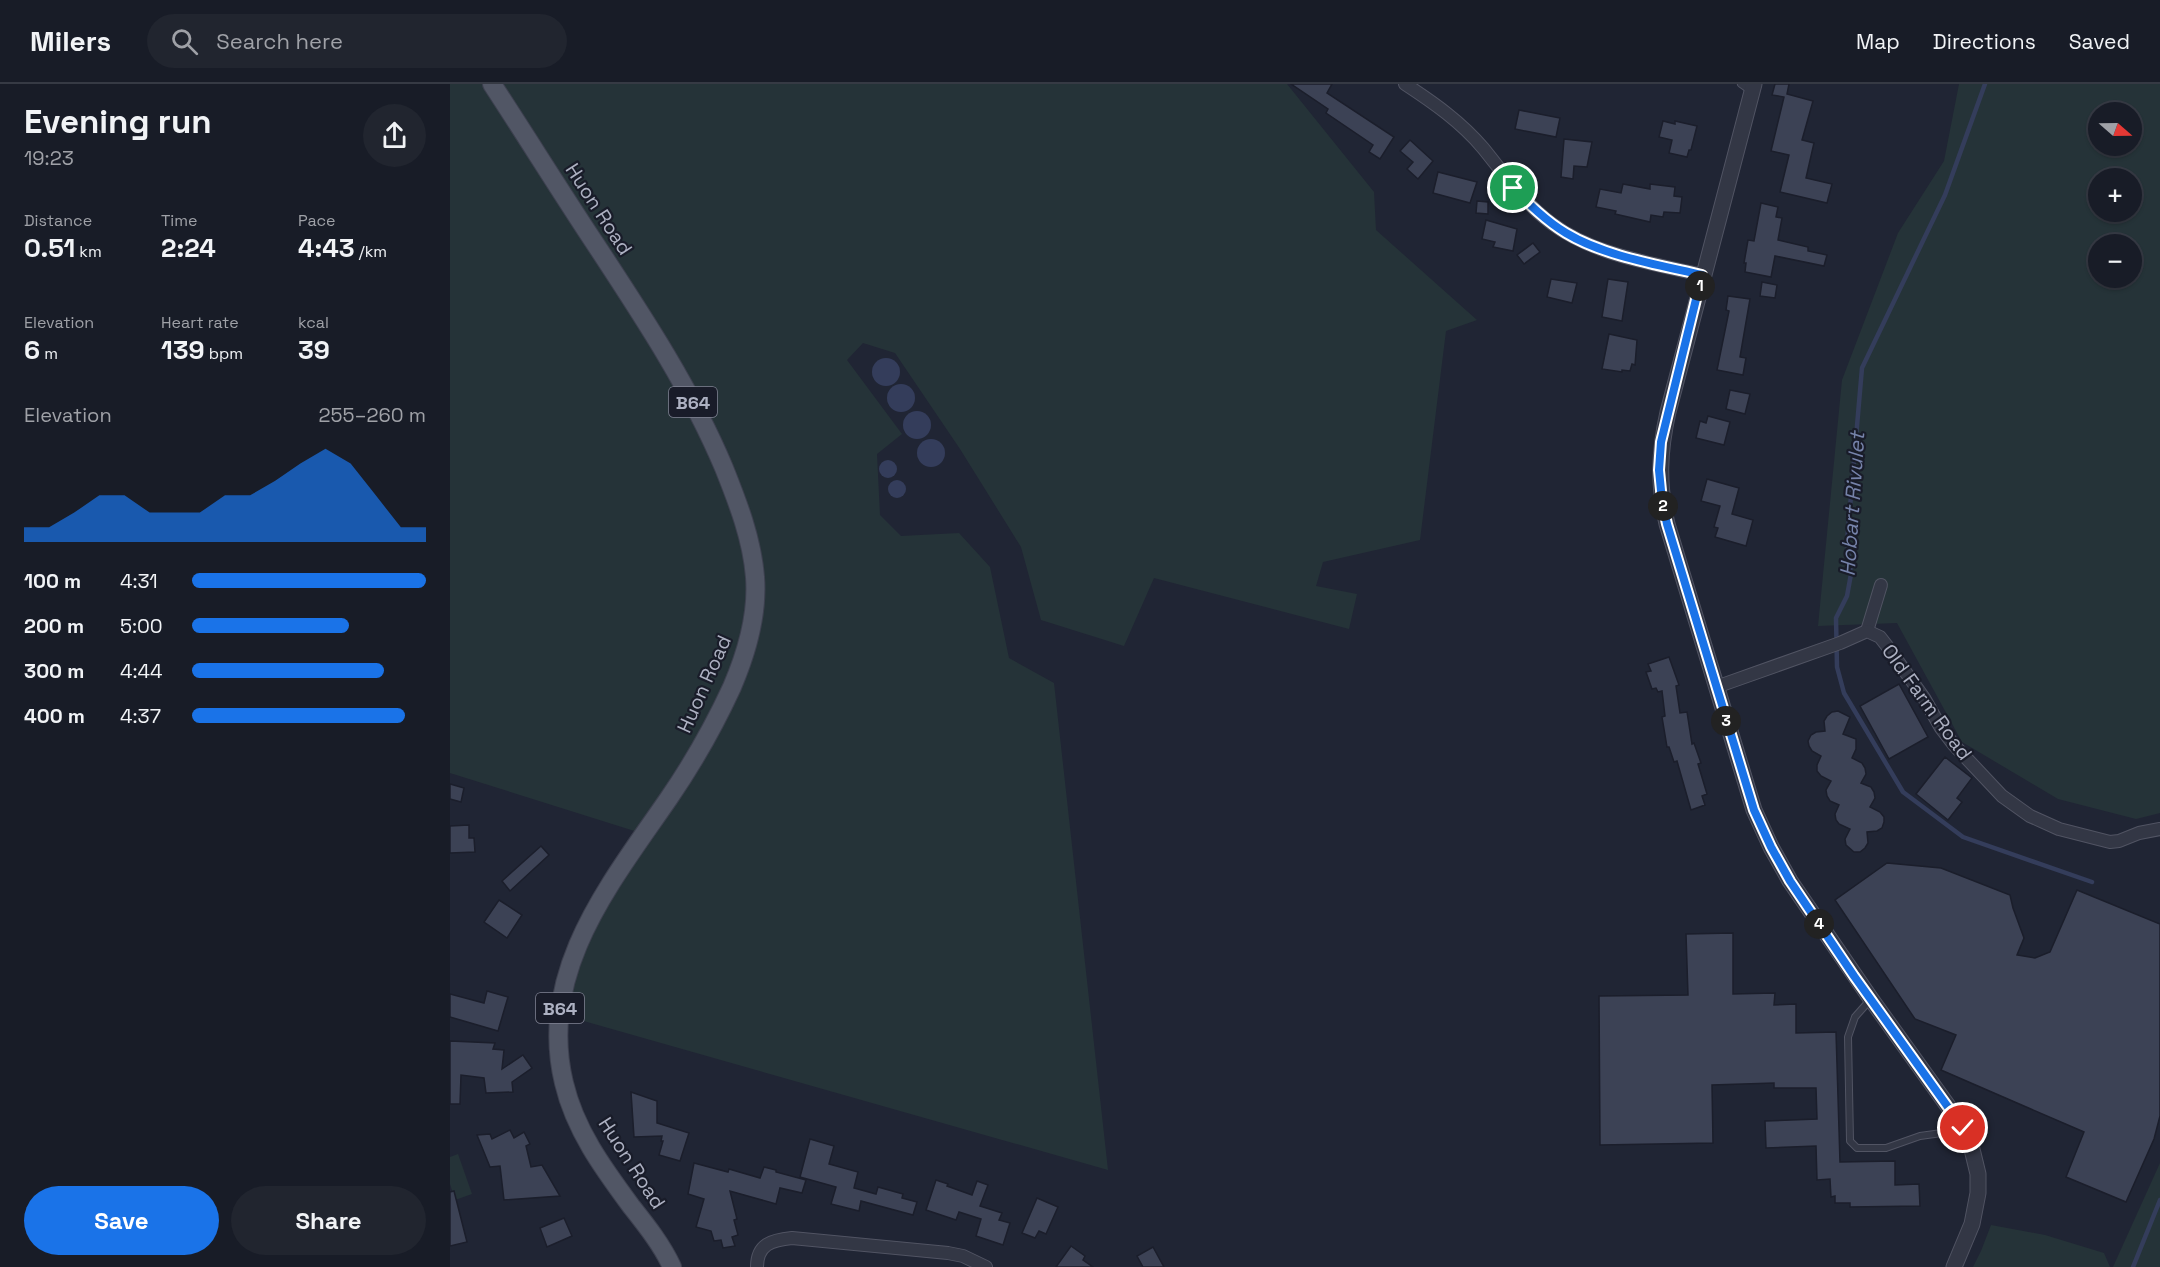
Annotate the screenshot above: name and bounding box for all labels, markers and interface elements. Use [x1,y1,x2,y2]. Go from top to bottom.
search box [147,14,567,68]
text: Milers [30,23,111,59]
icon: search [168,25,201,58]
text: Search here [216,27,343,55]
text: Map [1856,28,1900,55]
text: Directions [1933,28,2036,55]
text: Saved [2069,28,2130,55]
text: Evening run [24,101,212,143]
north arrow [2088,102,2142,156]
map controls [2088,102,2142,288]
button: share [363,104,426,167]
text: 19:23 [24,145,74,171]
street label: Huon Road [560,158,638,260]
pin [1487,162,1538,213]
button: + [2088,168,2142,222]
icon: arrive [1496,171,1529,204]
text: Distance [24,210,92,231]
text: Time [161,210,197,231]
text: Pace [298,210,335,231]
text: 0.51 [24,231,75,265]
text: 2:24 [161,231,216,265]
text: 4:43 [298,231,355,265]
button: − [2088,234,2142,288]
text: km [75,241,102,262]
text: /km [355,241,387,262]
pin: 1 [1685,271,1715,301]
text: 1 [1696,275,1704,296]
text: Elevation [24,312,94,333]
text: Heart rate [161,312,239,333]
text: kcal [298,312,329,333]
text: 6 [24,333,40,367]
text: 139 [161,333,205,367]
text: 39 [298,333,330,367]
text: m [40,343,58,364]
text: bpm [205,343,243,364]
road number: B64 [669,387,717,417]
text: Elevation [24,402,112,428]
text: 255–260 m [318,402,426,428]
water label: Hobart Rivulet [1833,429,1871,577]
pin: 2 [1648,491,1678,521]
text: 2 [1658,495,1668,516]
text: 100 m [24,568,81,594]
text: 4:31 [120,568,158,594]
text: 200 m [24,613,84,639]
text: 5:00 [120,613,163,639]
street label: Huon Road [671,631,737,737]
street label: Old Farm Road [1876,639,1978,765]
text: 300 m [24,658,84,684]
text: 4:44 [120,658,163,684]
text: 400 m [24,703,85,729]
text: 4:37 [120,703,161,729]
pin: 3 [1711,706,1741,736]
text: 3 [1721,710,1731,731]
pin: 4 [1804,909,1834,939]
text: 4 [1814,913,1824,934]
road number: B64 [536,993,584,1023]
pin [1937,1102,1988,1153]
icon: check [1946,1111,1979,1144]
street label: Huon Road [593,1112,671,1214]
button: Save [24,1186,219,1255]
button: Share [231,1186,426,1255]

